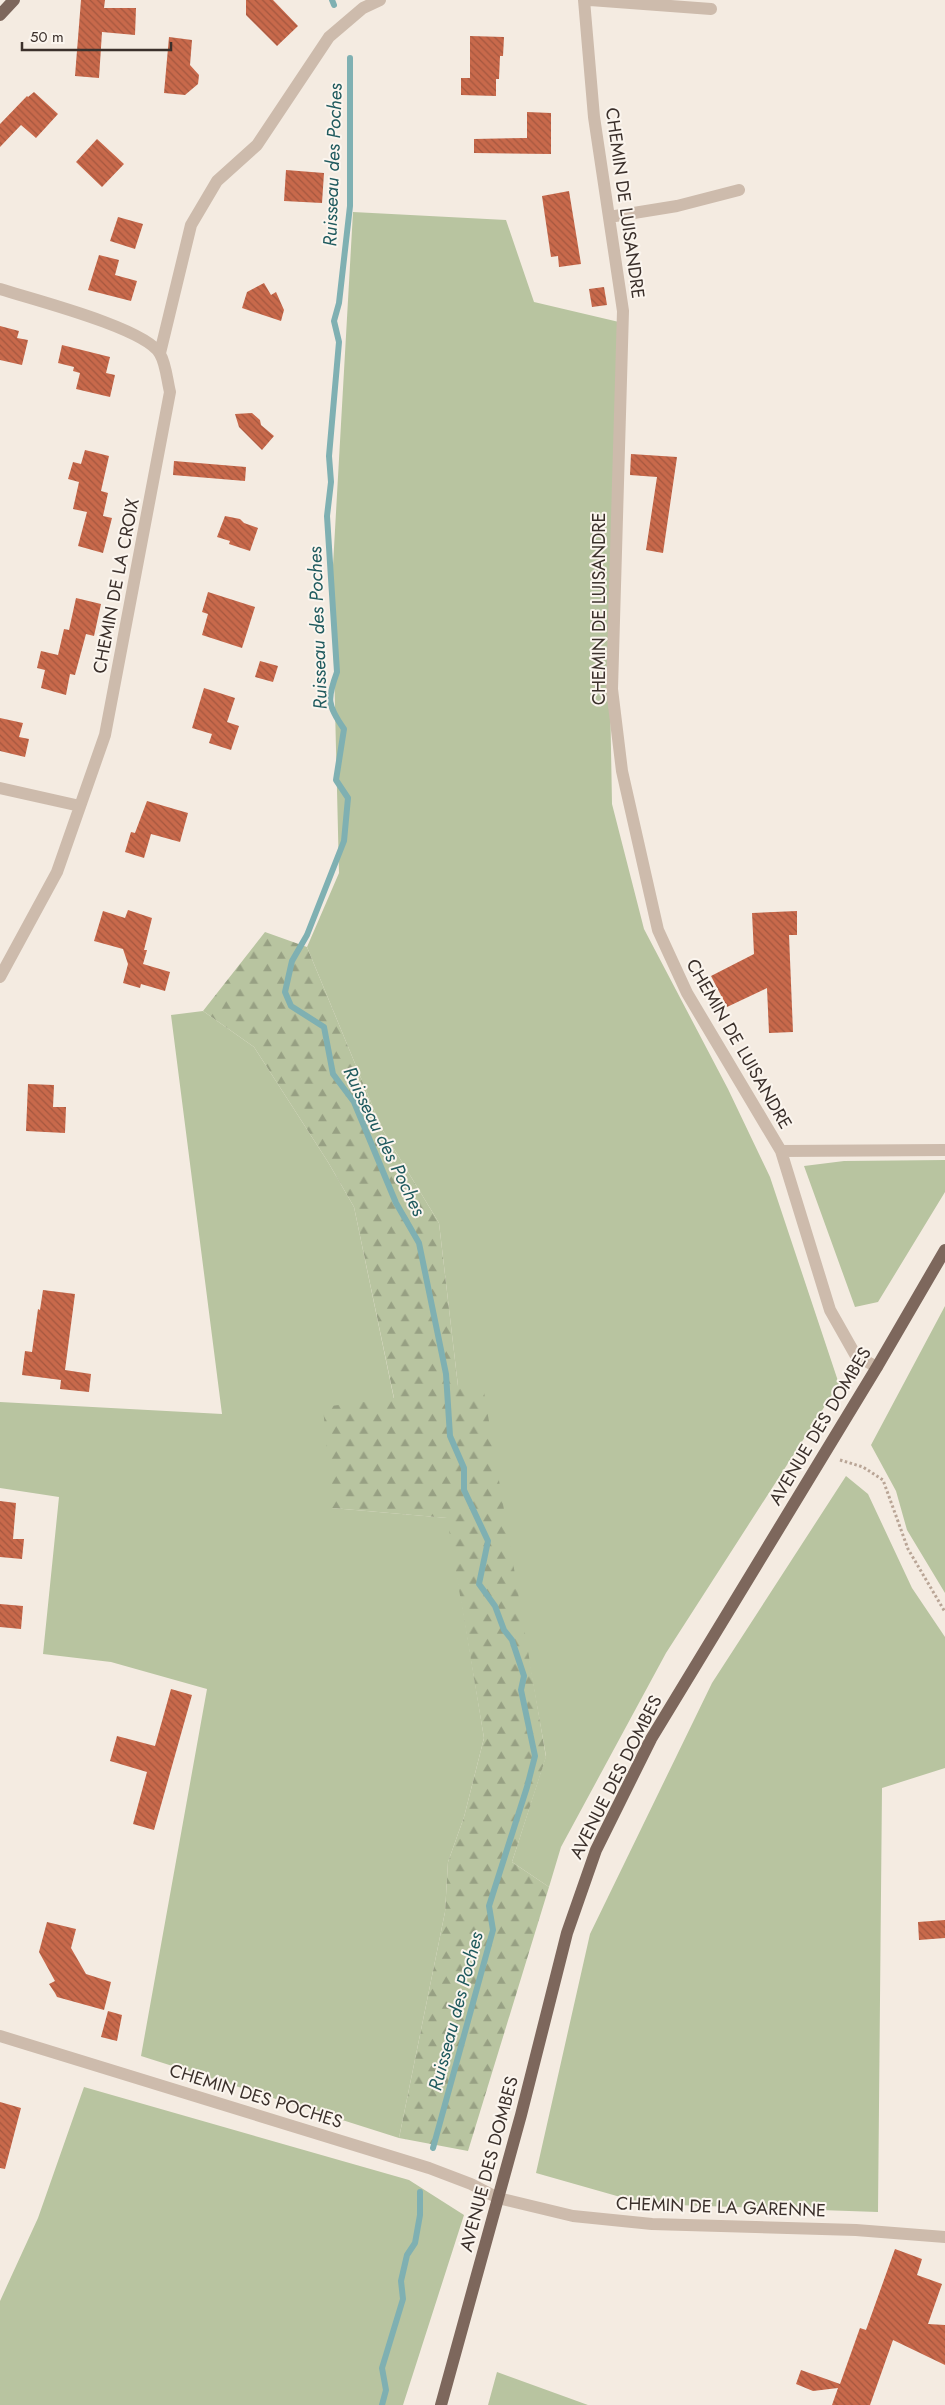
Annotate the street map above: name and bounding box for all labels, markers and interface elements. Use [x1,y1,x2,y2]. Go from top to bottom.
scale bar [22,20,171,52]
text: 50 m [30,26,64,48]
water label: Ruisseau des Poches [316,82,349,247]
street label: CHEMIN DE LUISANDRE [599,106,651,300]
street label: CHEMIN DE LA CROIX [86,496,146,676]
street label: CHEMIN DE LUISANDRE [586,513,612,705]
water label: Ruisseau des Poches [301,545,334,710]
street label: CHEMIN DE LUISANDRE [680,954,798,1134]
water label: Ruisseau des Poches [337,1062,433,1221]
street label: AVENUE DES DOMBES [762,1342,878,1510]
street label: AVENUE DES DOMBES [563,1691,669,1863]
water label: Ruisseau des Poches [421,1928,490,2093]
street label: CHEMIN DES POCHES [166,2057,346,2135]
street label: AVENUE DES DOMBES [453,2073,525,2255]
street label: CHEMIN DE LA GARENNE [616,2190,826,2224]

